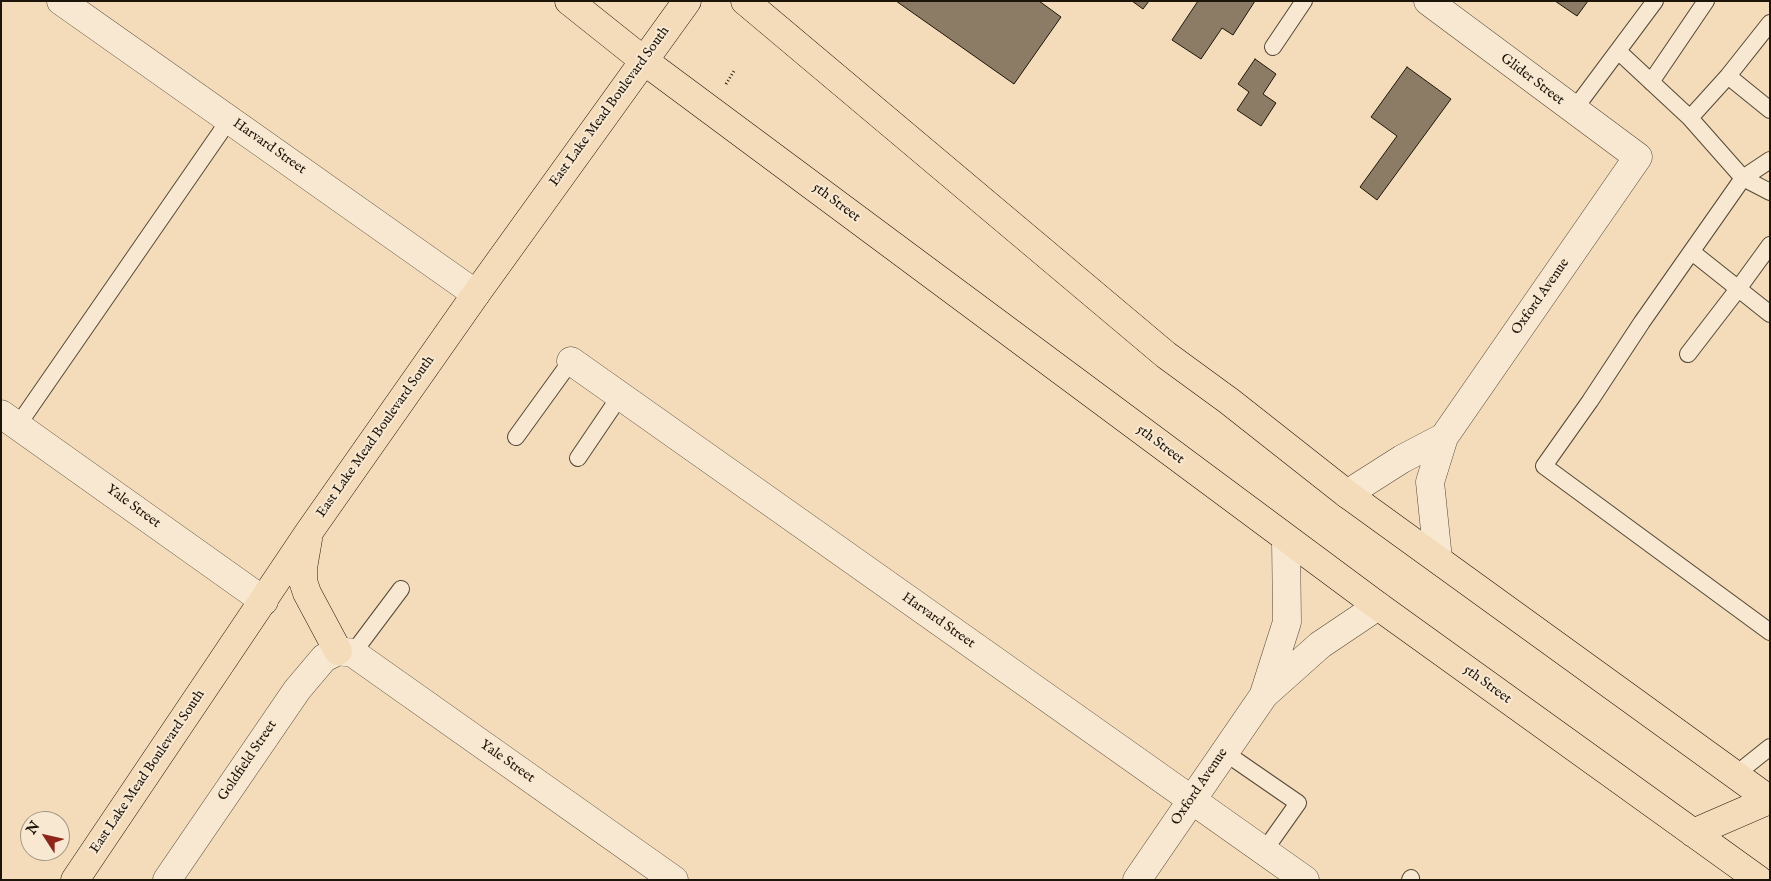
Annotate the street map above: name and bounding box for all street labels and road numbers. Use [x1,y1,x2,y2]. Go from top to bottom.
street label: East Lake Mead Boulevard South [546,24,674,190]
street label: Glider Street [1497,51,1567,109]
street label: Harvard Street [229,115,309,179]
street label: 5th Street [809,180,863,226]
street label: Oxford Avenue [1508,256,1574,338]
street label: East Lake Mead Boulevard South [314,353,438,521]
street label: 5th Street [1133,422,1187,468]
street label: Yale Street [102,482,164,532]
street label: Harvard Street [898,589,978,653]
street label: 5th Street [1460,662,1514,708]
street label: East Lake Mead Boulevard South [87,687,209,857]
street label: Goldfield Street [215,718,281,804]
street label: Yale Street [476,737,538,787]
street label: Oxford Avenue [1168,745,1232,829]

